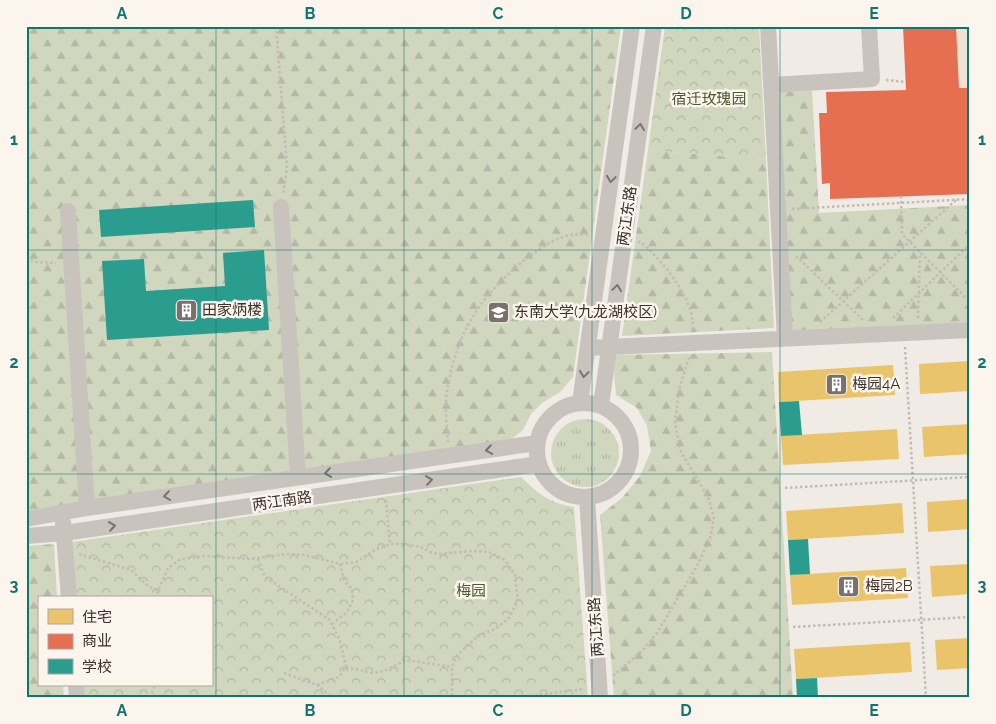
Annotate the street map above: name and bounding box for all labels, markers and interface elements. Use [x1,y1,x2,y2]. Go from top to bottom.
text: A [117,4,128,23]
text: B [305,4,316,23]
text: C [493,4,504,23]
text: D [680,4,692,23]
text: E [869,4,879,23]
park label: 宿迁玫瑰园 [671,90,747,108]
one-way arrow [634,123,644,132]
text: 1 [10,130,18,149]
text: 1 [978,130,986,149]
one-way arrow [606,175,617,183]
street label: 两江东路 [614,185,640,247]
one-way arrow [611,284,622,292]
building icon: 田家炳楼 [174,298,198,322]
school or university icon: 东南大学(九龙湖校区) [486,300,510,324]
place label: 田家炳楼 [202,301,262,319]
place label: 东南大学(九龙湖校区) [514,303,657,321]
text: 2 [9,353,19,372]
text: 2 [977,353,987,372]
one-way arrow [579,371,590,379]
building icon: 梅园4A [824,372,848,396]
place label: 梅园4A [852,375,900,393]
one-way arrow [484,445,493,455]
one-way arrow [323,467,331,478]
one-way arrow [424,475,433,485]
street label: 两江南路 [251,488,313,514]
one-way arrow [163,490,171,501]
one-way arrow [108,521,116,532]
building icon: 梅园2B [837,574,861,598]
text: 3 [10,576,19,595]
text: 3 [978,576,987,595]
place label: 梅园2B [865,577,913,595]
park label: 梅园 [456,582,486,600]
legend [38,596,212,686]
street label: 两江东路 [585,596,607,658]
text: 住宅 [82,608,112,626]
text: 商业 [82,632,112,650]
text: 学校 [82,658,112,676]
text: A [117,701,128,720]
text: B [305,701,316,720]
text: C [493,701,504,720]
text: D [680,701,692,720]
text: E [869,701,879,720]

